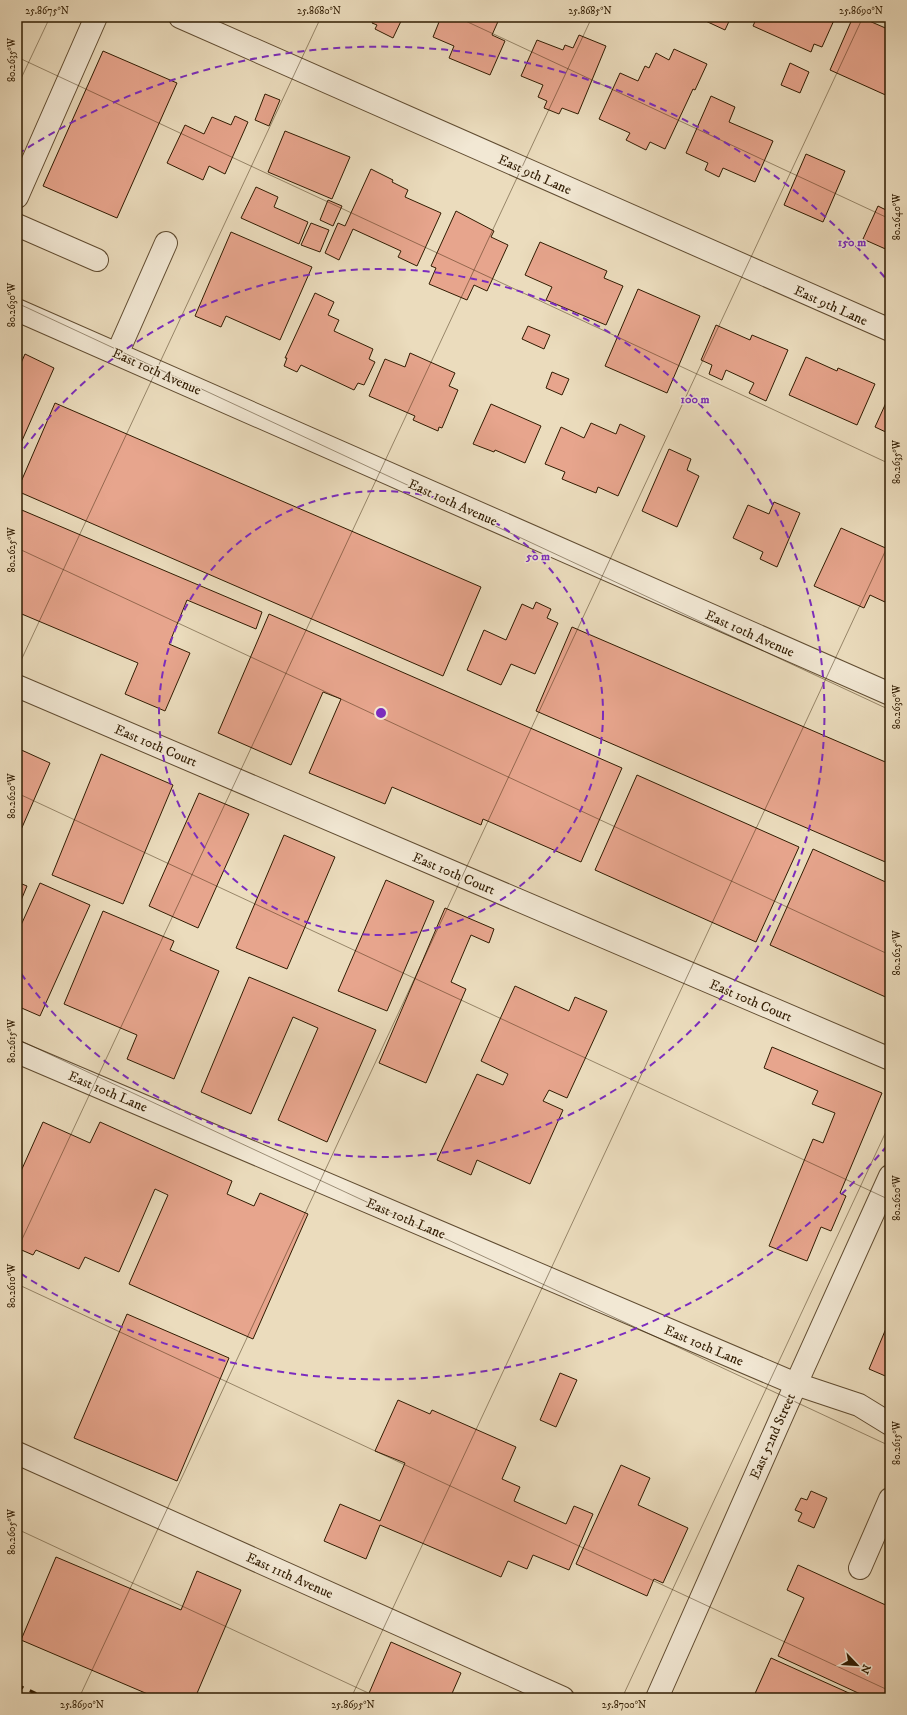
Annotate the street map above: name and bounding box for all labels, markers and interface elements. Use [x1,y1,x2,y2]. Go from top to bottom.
text: 25.8675°N [25,5,69,17]
text: 25.8680°N [297,5,341,17]
text: 25.8685°N [568,5,612,17]
text: 25.8690°N [839,5,883,17]
text: 80.2635°W [6,37,18,82]
street label: East 9th Lane [495,151,574,199]
text: 80.2640°W [891,193,903,240]
text: 150 m [838,235,866,250]
text: 80.2630°W [6,282,18,327]
street label: East 9th Lane [791,282,870,330]
street label: East 10th Avenue [109,344,204,400]
text: 100 m [681,392,709,407]
text: 80.2635°W [891,439,903,484]
street label: East 10th Avenue [405,475,500,531]
text: 80.2625°W [6,527,18,573]
text: 50 m [525,549,550,564]
street label: East 10th Avenue [702,606,797,662]
text: 80.2630°W [891,684,903,729]
centre of rings [374,706,388,720]
street label: East 10th Court [112,720,200,772]
text: 80.2620°W [6,772,18,819]
street label: East 10th Court [410,848,498,900]
text: 80.2625°W [891,930,903,976]
street label: East 10th Court [707,975,795,1027]
text: 80.2615°W [6,1018,18,1063]
street label: East 10th Lane [65,1067,150,1117]
text: 80.2620°W [891,1174,903,1221]
street label: East 10th Lane [363,1194,448,1244]
text: 80.2610°W [6,1263,18,1308]
street label: East 10th Lane [661,1321,746,1371]
street label: East 52nd Street [746,1390,800,1482]
text: 80.2615°W [891,1420,903,1465]
text: 80.2605°W [6,1508,18,1555]
street label: East 11th Avenue [243,1549,336,1603]
north arrow [837,1645,877,1685]
text: N [857,1662,873,1676]
text: 25.8690°N [60,1699,104,1711]
text: 25.8695°N [331,1699,375,1711]
text: 25.8700°N [602,1699,646,1711]

